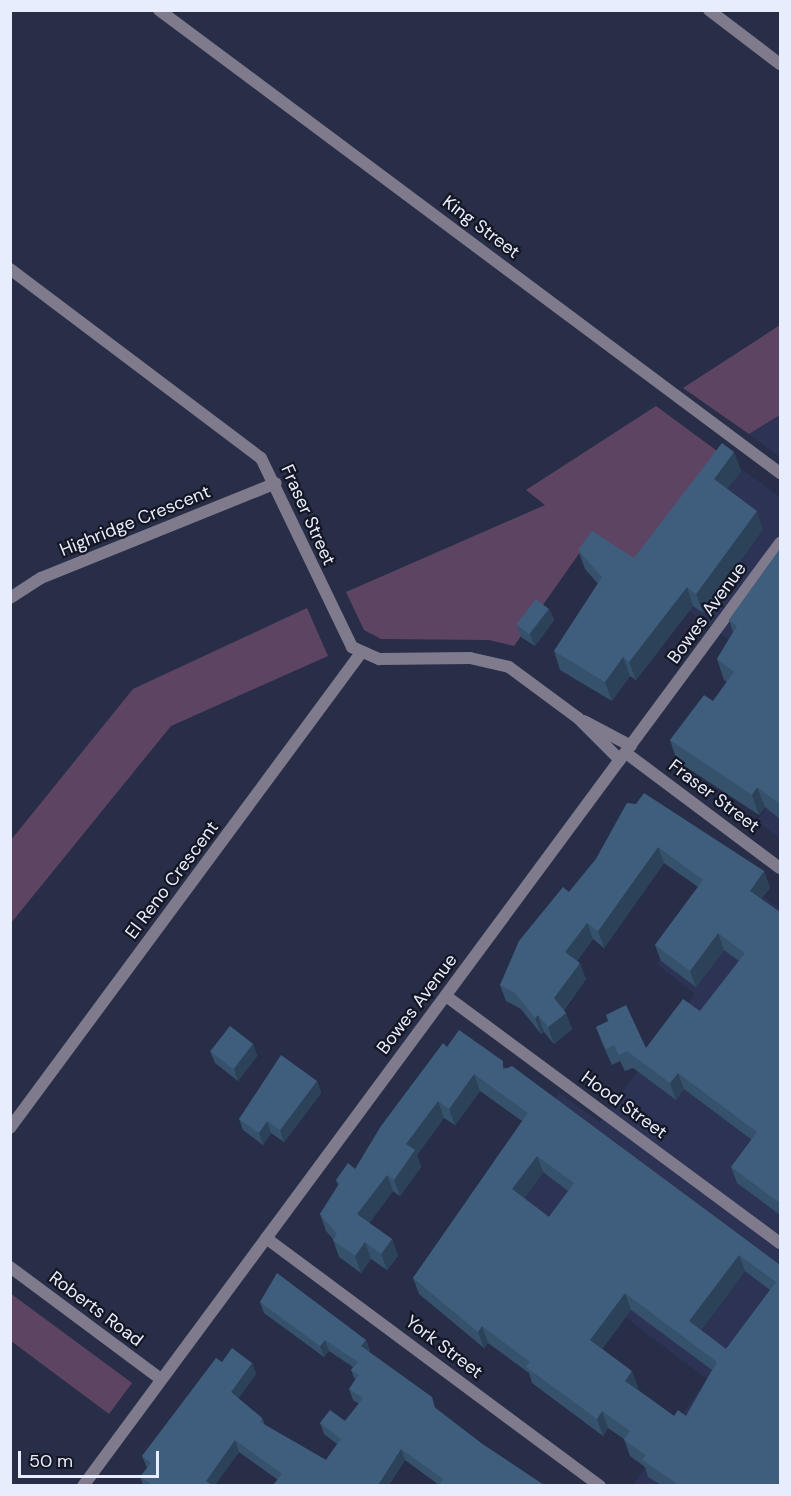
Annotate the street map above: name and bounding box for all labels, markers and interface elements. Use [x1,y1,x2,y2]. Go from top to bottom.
street label: King Street [438,191,524,263]
street label: Fraser Street [276,461,340,569]
street label: Highridge Crescent [57,481,213,561]
street label: Bowes Avenue [663,558,751,668]
street label: Fraser Street [664,755,764,837]
street label: El Reno Crescent [121,817,223,943]
street label: Bowes Avenue [372,950,462,1058]
street label: Hood Street [577,1067,671,1143]
street label: Roberts Road [45,1267,147,1351]
street label: York Street [401,1311,487,1383]
scale bar [21,1439,162,1477]
text: 50 m [29,1449,73,1473]

